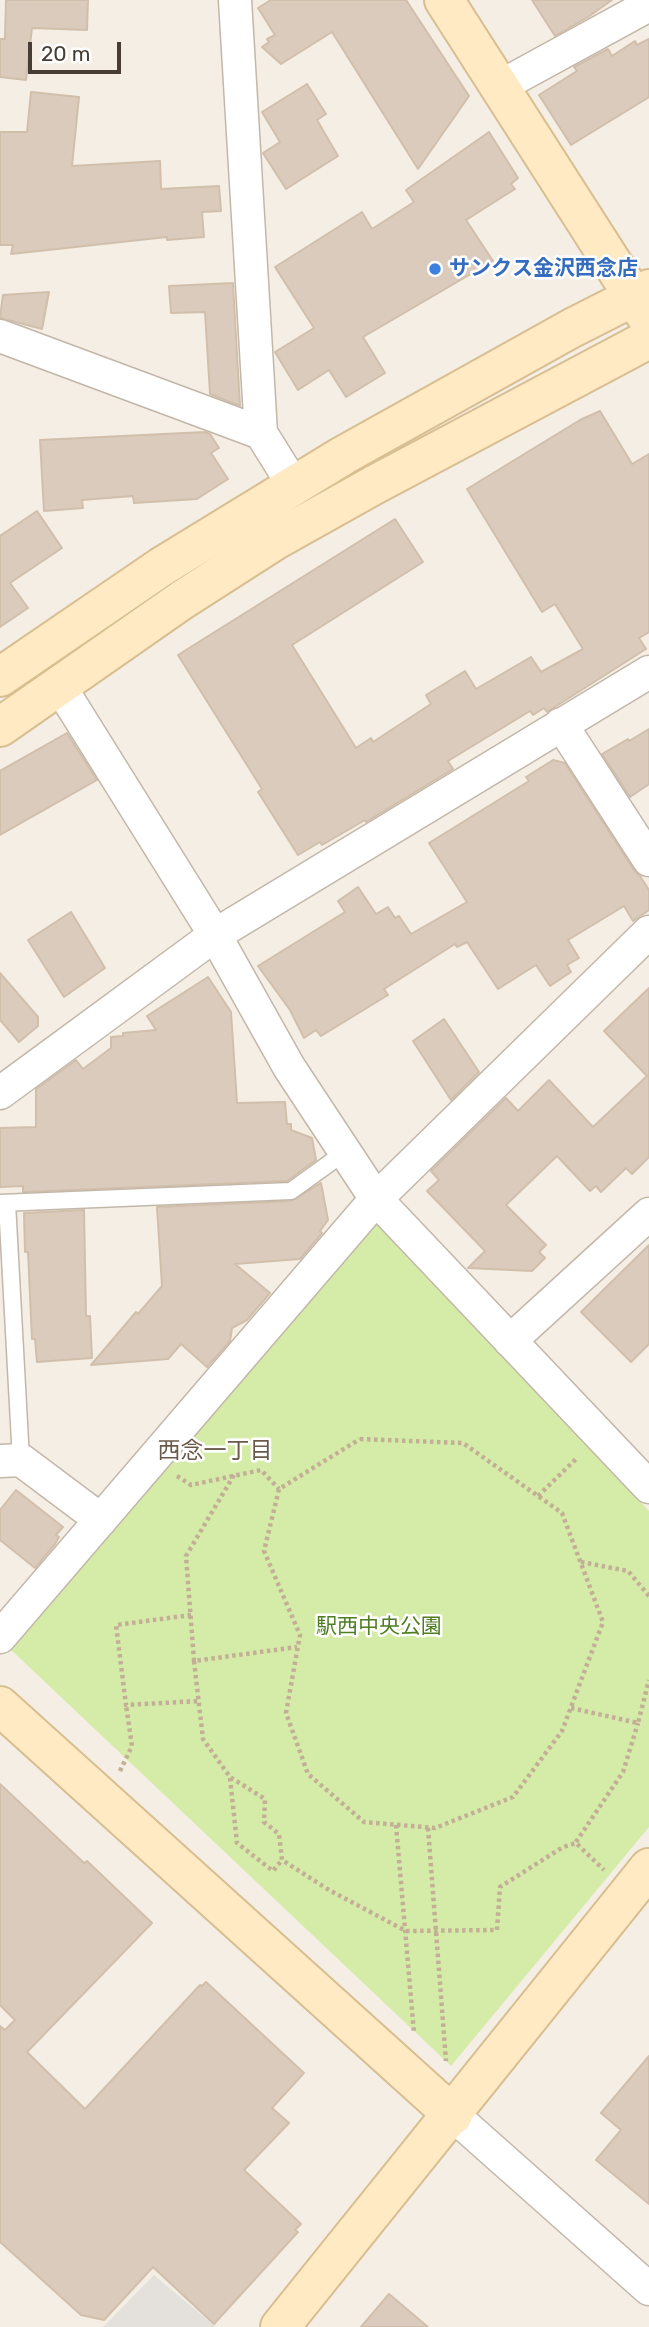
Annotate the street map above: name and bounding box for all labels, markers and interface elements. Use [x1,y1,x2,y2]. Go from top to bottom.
scale bar [32,28,124,72]
text: 20 m [41,41,90,66]
place label: サンクス金沢西念店 [449,256,638,282]
marker: サンクス金沢西念店 [427,261,443,277]
district label: 西念一丁目 [158,1437,272,1465]
park label: 駅西中央公園 [316,1614,442,1640]

